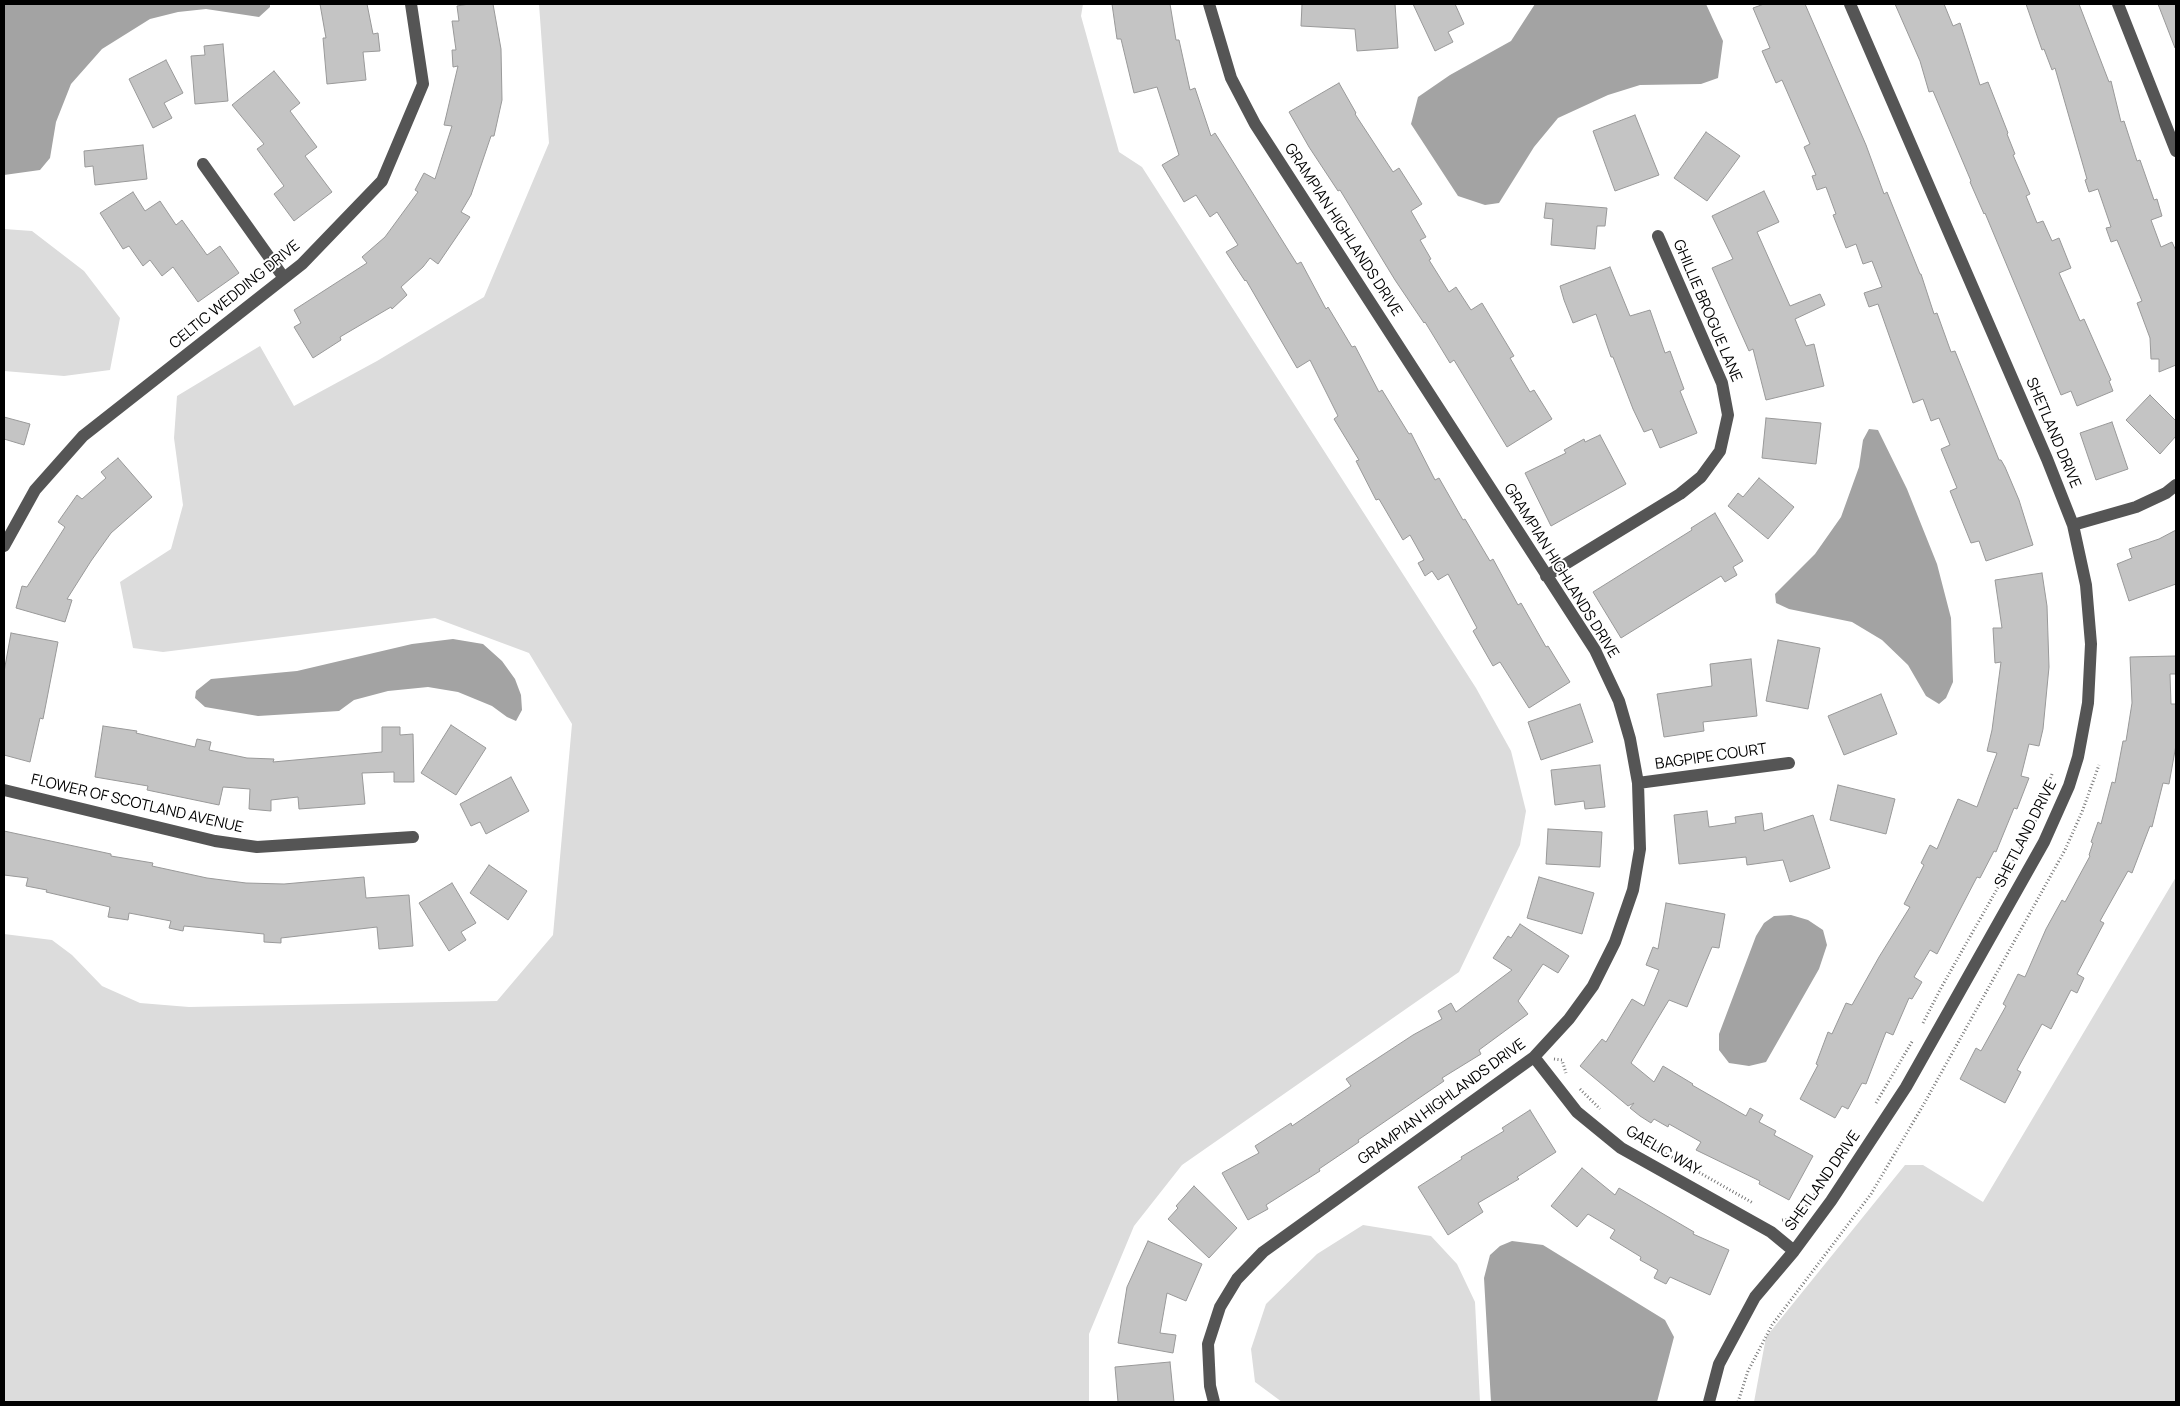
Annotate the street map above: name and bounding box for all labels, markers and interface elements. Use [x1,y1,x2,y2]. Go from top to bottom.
street label: GRAMPIAN HIGHLANDS DRIVE [1280,140,1406,320]
street label: CELTIC WEDDING DRIVE [166,237,304,353]
street label: GHILLIE BROGUE LANE [1669,237,1745,385]
street label: SHETLAND DRIVE [2022,375,2084,491]
street label: GRAMPIAN HIGHLANDS DRIVE [1500,480,1622,662]
street label: BAGPIPE COURT [1654,740,1768,774]
street label: FLOWER OF SCOTLAND AVENUE [29,771,245,837]
street label: SHETLAND DRIVE [1991,777,2061,891]
street label: GRAMPIAN HIGHLANDS DRIVE [1355,1035,1529,1169]
street label: GAELIC WAY [1622,1122,1704,1180]
street label: SHETLAND DRIVE [1782,1127,1864,1235]

